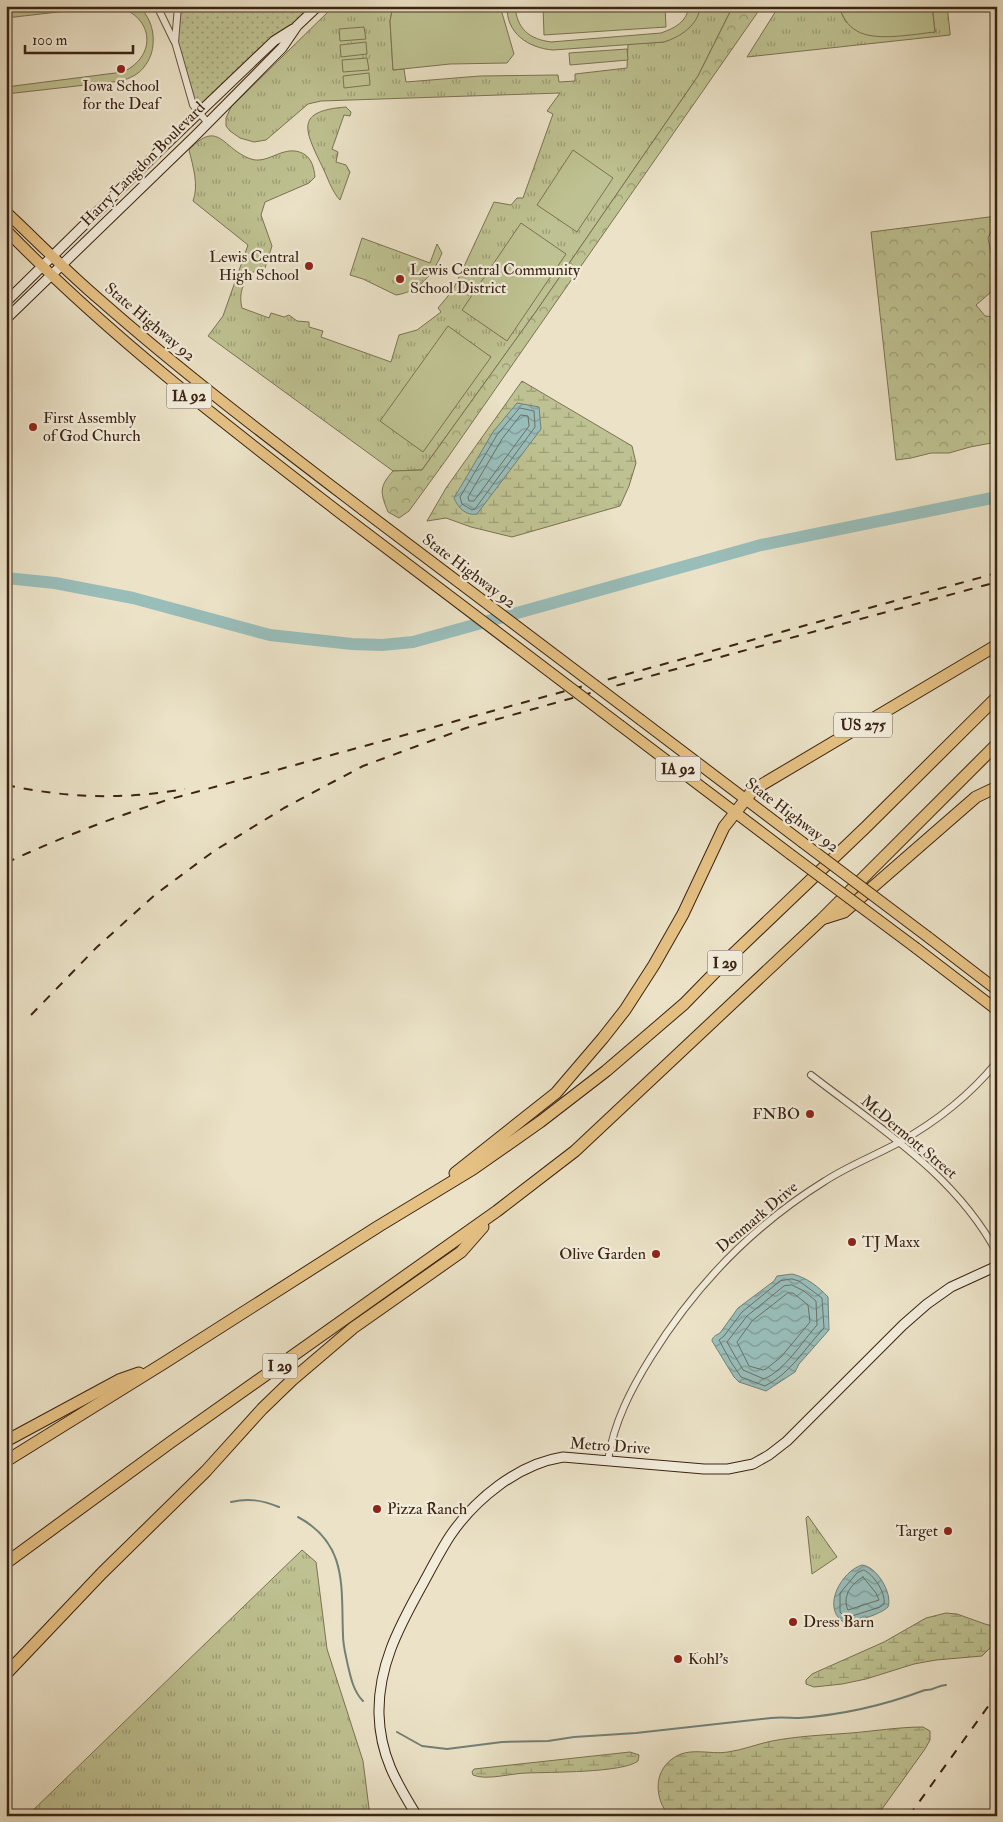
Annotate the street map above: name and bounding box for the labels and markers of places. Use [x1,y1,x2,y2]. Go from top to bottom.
marker: Iowa School for the Deaf [115,63,127,75]
place label: Iowa School for the Deaf [82,76,162,114]
place label: Lewis Central High School [209,247,299,285]
marker: Lewis Central High School [303,260,315,272]
place label: Lewis Central Community School District [410,260,581,298]
marker: Lewis Central Community School District [394,273,406,285]
place label: First Assembly of God Church [43,408,141,446]
marker: First Assembly of God Church [27,421,39,433]
place label: FNBO [752,1104,800,1124]
marker: FNBO [804,1108,816,1120]
place label: TJ Maxx [862,1232,920,1253]
marker: TJ Maxx [846,1236,858,1248]
place label: Olive Garden [559,1244,646,1264]
marker: Olive Garden [650,1248,662,1260]
place label: Pizza Ranch [387,1499,468,1519]
marker: Pizza Ranch [371,1503,383,1515]
place label: Target [896,1521,938,1541]
marker: Target [942,1525,954,1537]
place label: Dress Barn [803,1612,874,1632]
marker: Dress Barn [787,1616,799,1628]
place label: Kohl's [688,1649,728,1669]
marker: Kohl's [672,1653,684,1665]

